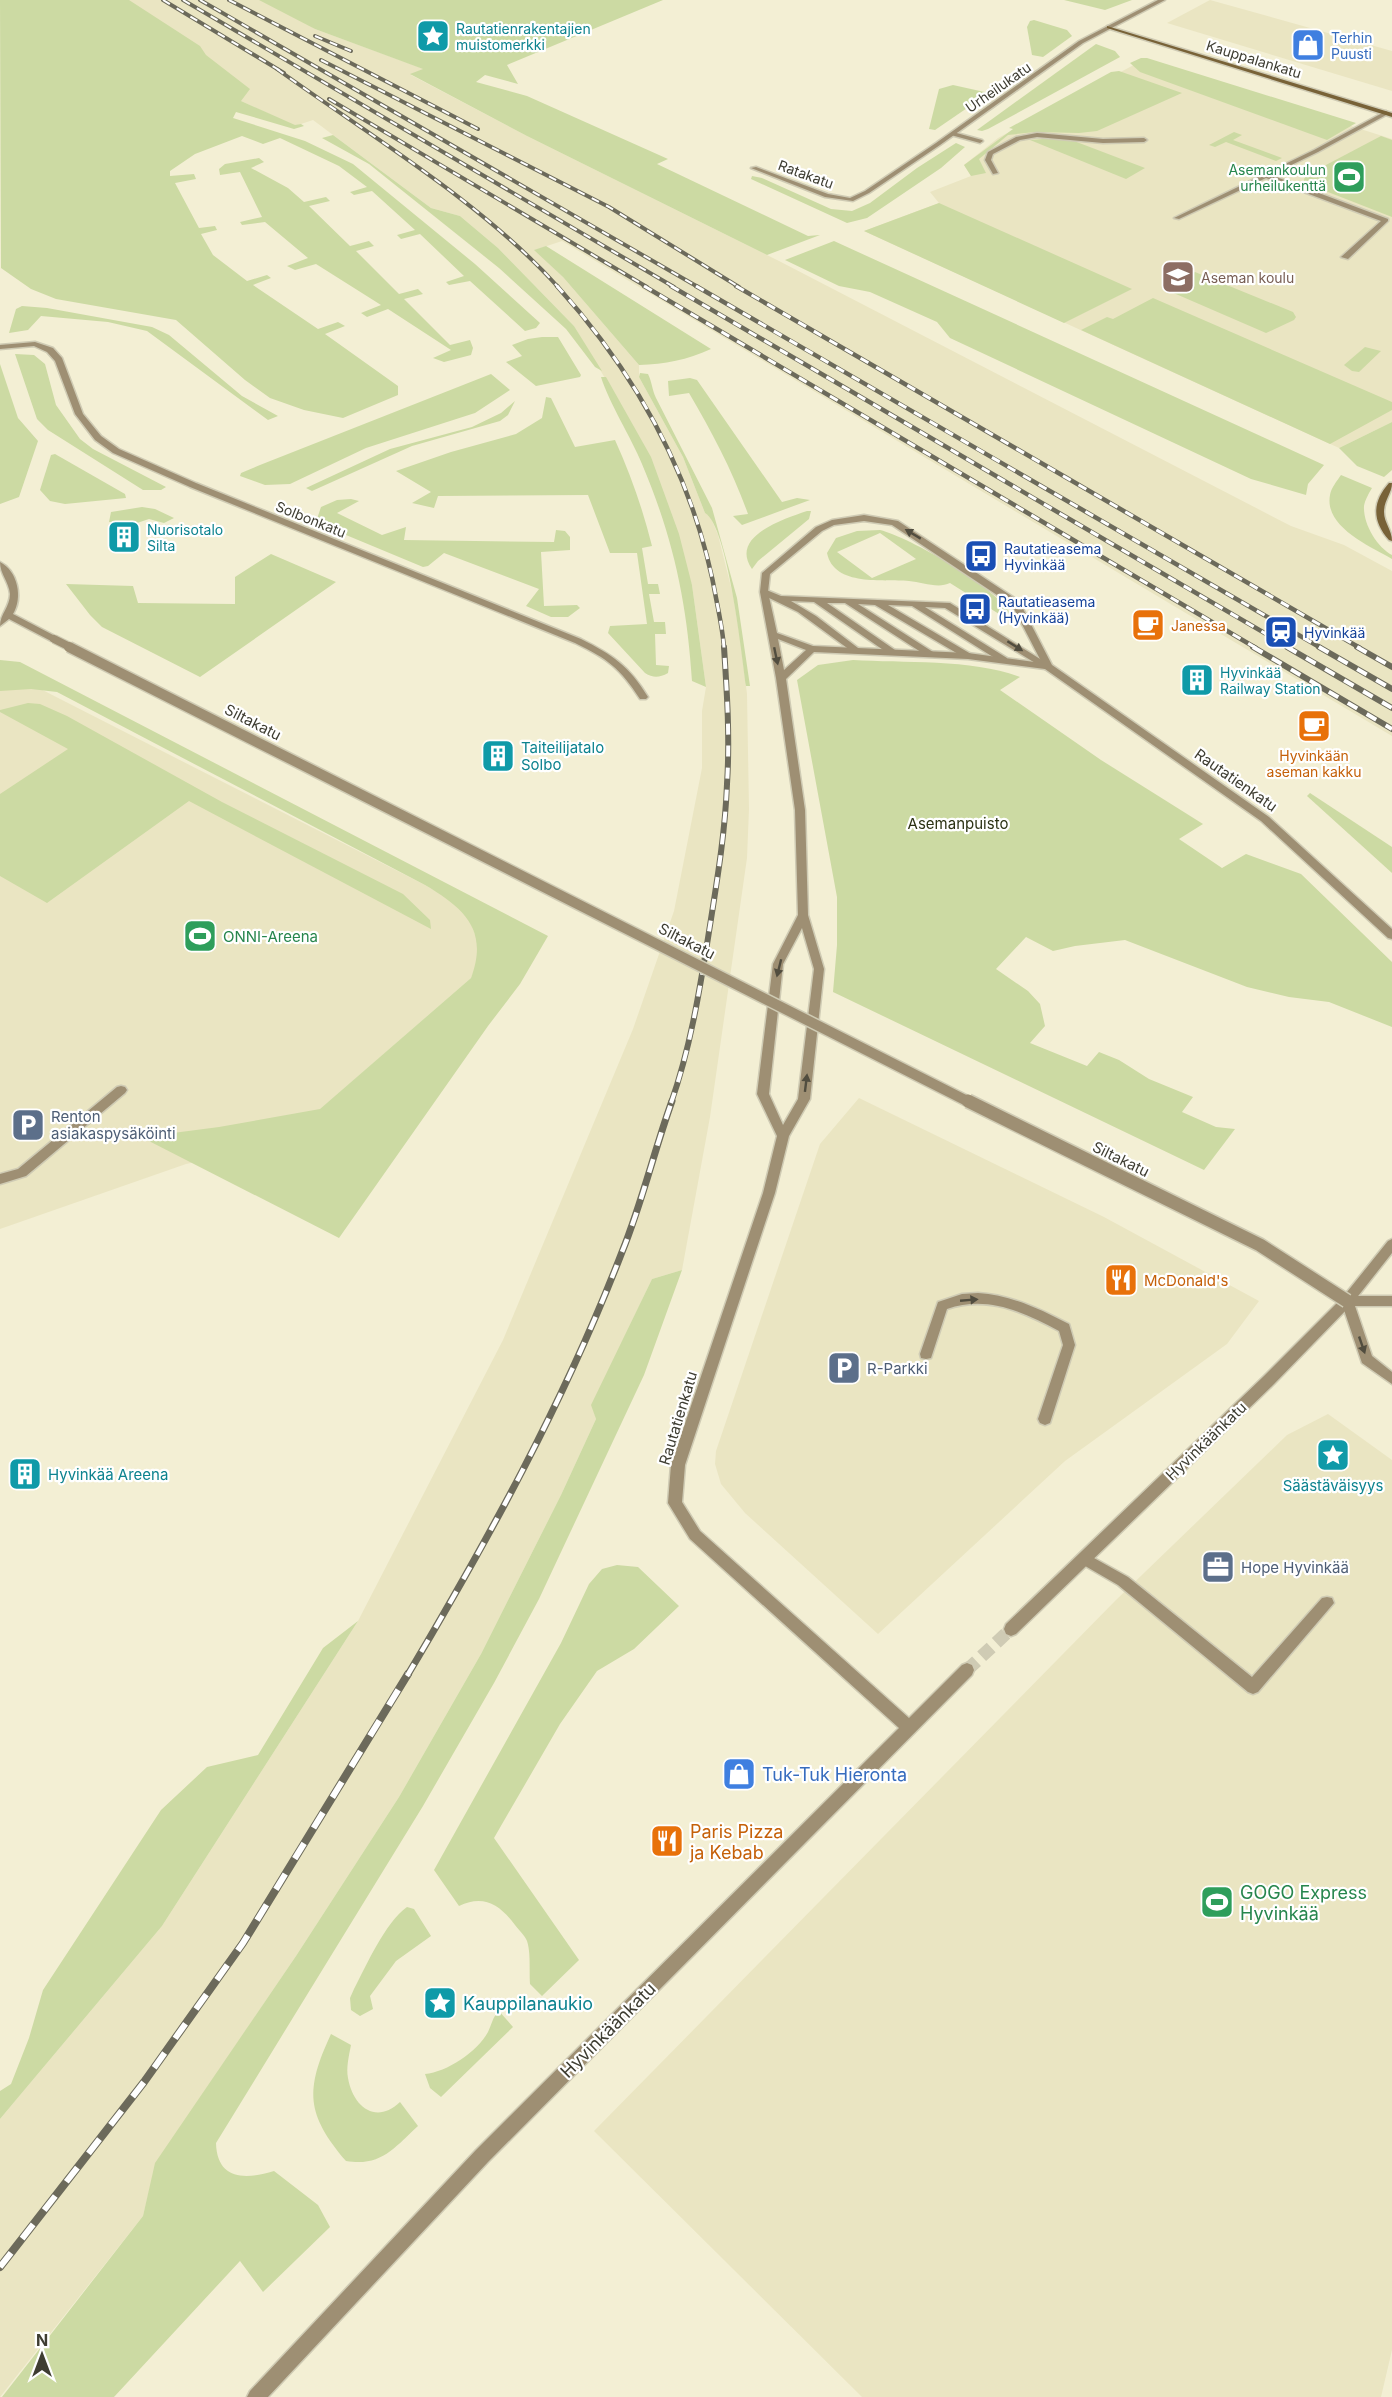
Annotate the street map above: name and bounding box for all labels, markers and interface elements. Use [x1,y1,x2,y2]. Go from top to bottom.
place icon: Rautatienrakentajien muistomerkki [415,18,451,54]
place label: Rautatienrakentajien muistomerkki [456,20,591,53]
shop icon: Terhin Puusti [1290,27,1326,63]
place label: Terhin Puusti [1331,29,1373,62]
street label: Kauppalankatu [1204,36,1304,82]
street label: Urheilukatu [962,58,1034,116]
street label: Ratakatu [776,156,836,192]
sports icon: Asemankoulun urheilukenttä [1331,159,1367,195]
place label: Asemankoulun urheilukenttä [1228,161,1326,194]
school or university icon: Aseman koulu [1160,259,1196,295]
place label: Aseman koulu [1201,269,1294,286]
street label: Solbonkatu [273,497,349,541]
building icon: Nuorisotalo Silta [106,519,142,555]
place label: Nuorisotalo Silta [147,521,223,554]
one-way arrow [904,529,921,539]
bus stop icon: Rautatieasema Hyvinkää [963,538,999,574]
place label: Rautatieasema Hyvinkää [1004,540,1101,573]
bus stop icon: Rautatieasema (Hyvinkää) [957,591,993,627]
place label: Rautatieasema (Hyvinkää) [998,593,1095,626]
cafe icon: Janessa [1130,607,1166,643]
station icon: Hyvinkää [1263,614,1299,650]
place label: Janessa [1171,617,1226,634]
place label: Hyvinkää [1304,624,1365,641]
one-way arrow [1007,641,1023,652]
one-way arrow [772,647,781,666]
building icon: Hyvinkää Railway Station [1179,662,1215,698]
place label: Hyvinkää Railway Station [1220,664,1321,697]
street label: Siltakatu [222,700,284,744]
cafe icon: Hyvinkään aseman kakku [1296,708,1332,744]
building icon: Taiteilijatalo Solbo [480,738,516,774]
place label: Taiteilijatalo Solbo [521,738,604,774]
street label: Rautatienkatu [1191,744,1281,816]
place label: Hyvinkään aseman kakku [1267,747,1361,780]
park label: Asemanpuisto [908,814,1008,833]
sports icon: ONNI-Areena [182,918,218,954]
street label: Siltakatu [656,919,718,963]
place label: ONNI-Areena [223,927,318,946]
one-way arrow [774,959,784,977]
one-way arrow [801,1074,810,1093]
parking icon: Renton asiakaspysäköinti [10,1107,46,1143]
place label: Renton asiakaspysäköinti [51,1107,176,1143]
street label: Siltakatu [1089,1137,1153,1181]
restaurant icon: McDonald's [1103,1262,1139,1298]
place label: McDonald's [1144,1271,1229,1290]
one-way arrow [960,1295,979,1305]
one-way arrow [1358,1336,1368,1354]
parking icon: R-Parkki [826,1350,862,1386]
place label: R-Parkki [867,1359,928,1378]
street label: Rautatienkatu [655,1369,701,1467]
street label: Hyvinkäänkatu [1162,1398,1250,1484]
place icon: Säästäväisyys [1315,1437,1351,1473]
building icon: Hyvinkää Areena [7,1456,43,1492]
place label: Hyvinkää Areena [48,1465,168,1484]
place label: Säästäväisyys [1283,1476,1383,1495]
office icon: Hope Hyvinkää [1200,1549,1236,1585]
place label: Hope Hyvinkää [1241,1558,1349,1577]
shop icon: Tuk-Tuk Hieronta [721,1756,757,1792]
place label: Tuk-Tuk Hieronta [762,1764,907,1785]
place label: Paris Pizza ja Kebab [689,1821,783,1863]
restaurant icon: Paris Pizza ja Kebab [649,1823,685,1859]
place label: GOGO Express Hyvinkää [1240,1882,1367,1924]
sports icon: GOGO Express Hyvinkää [1199,1884,1235,1920]
street label: Hyvinkäänkatu [556,1978,660,2082]
place icon: Kauppilanaukio [422,1985,458,2021]
place label: Kauppilanaukio [463,1993,593,2014]
north arrow [12,2325,72,2385]
text: N [36,2330,48,2350]

